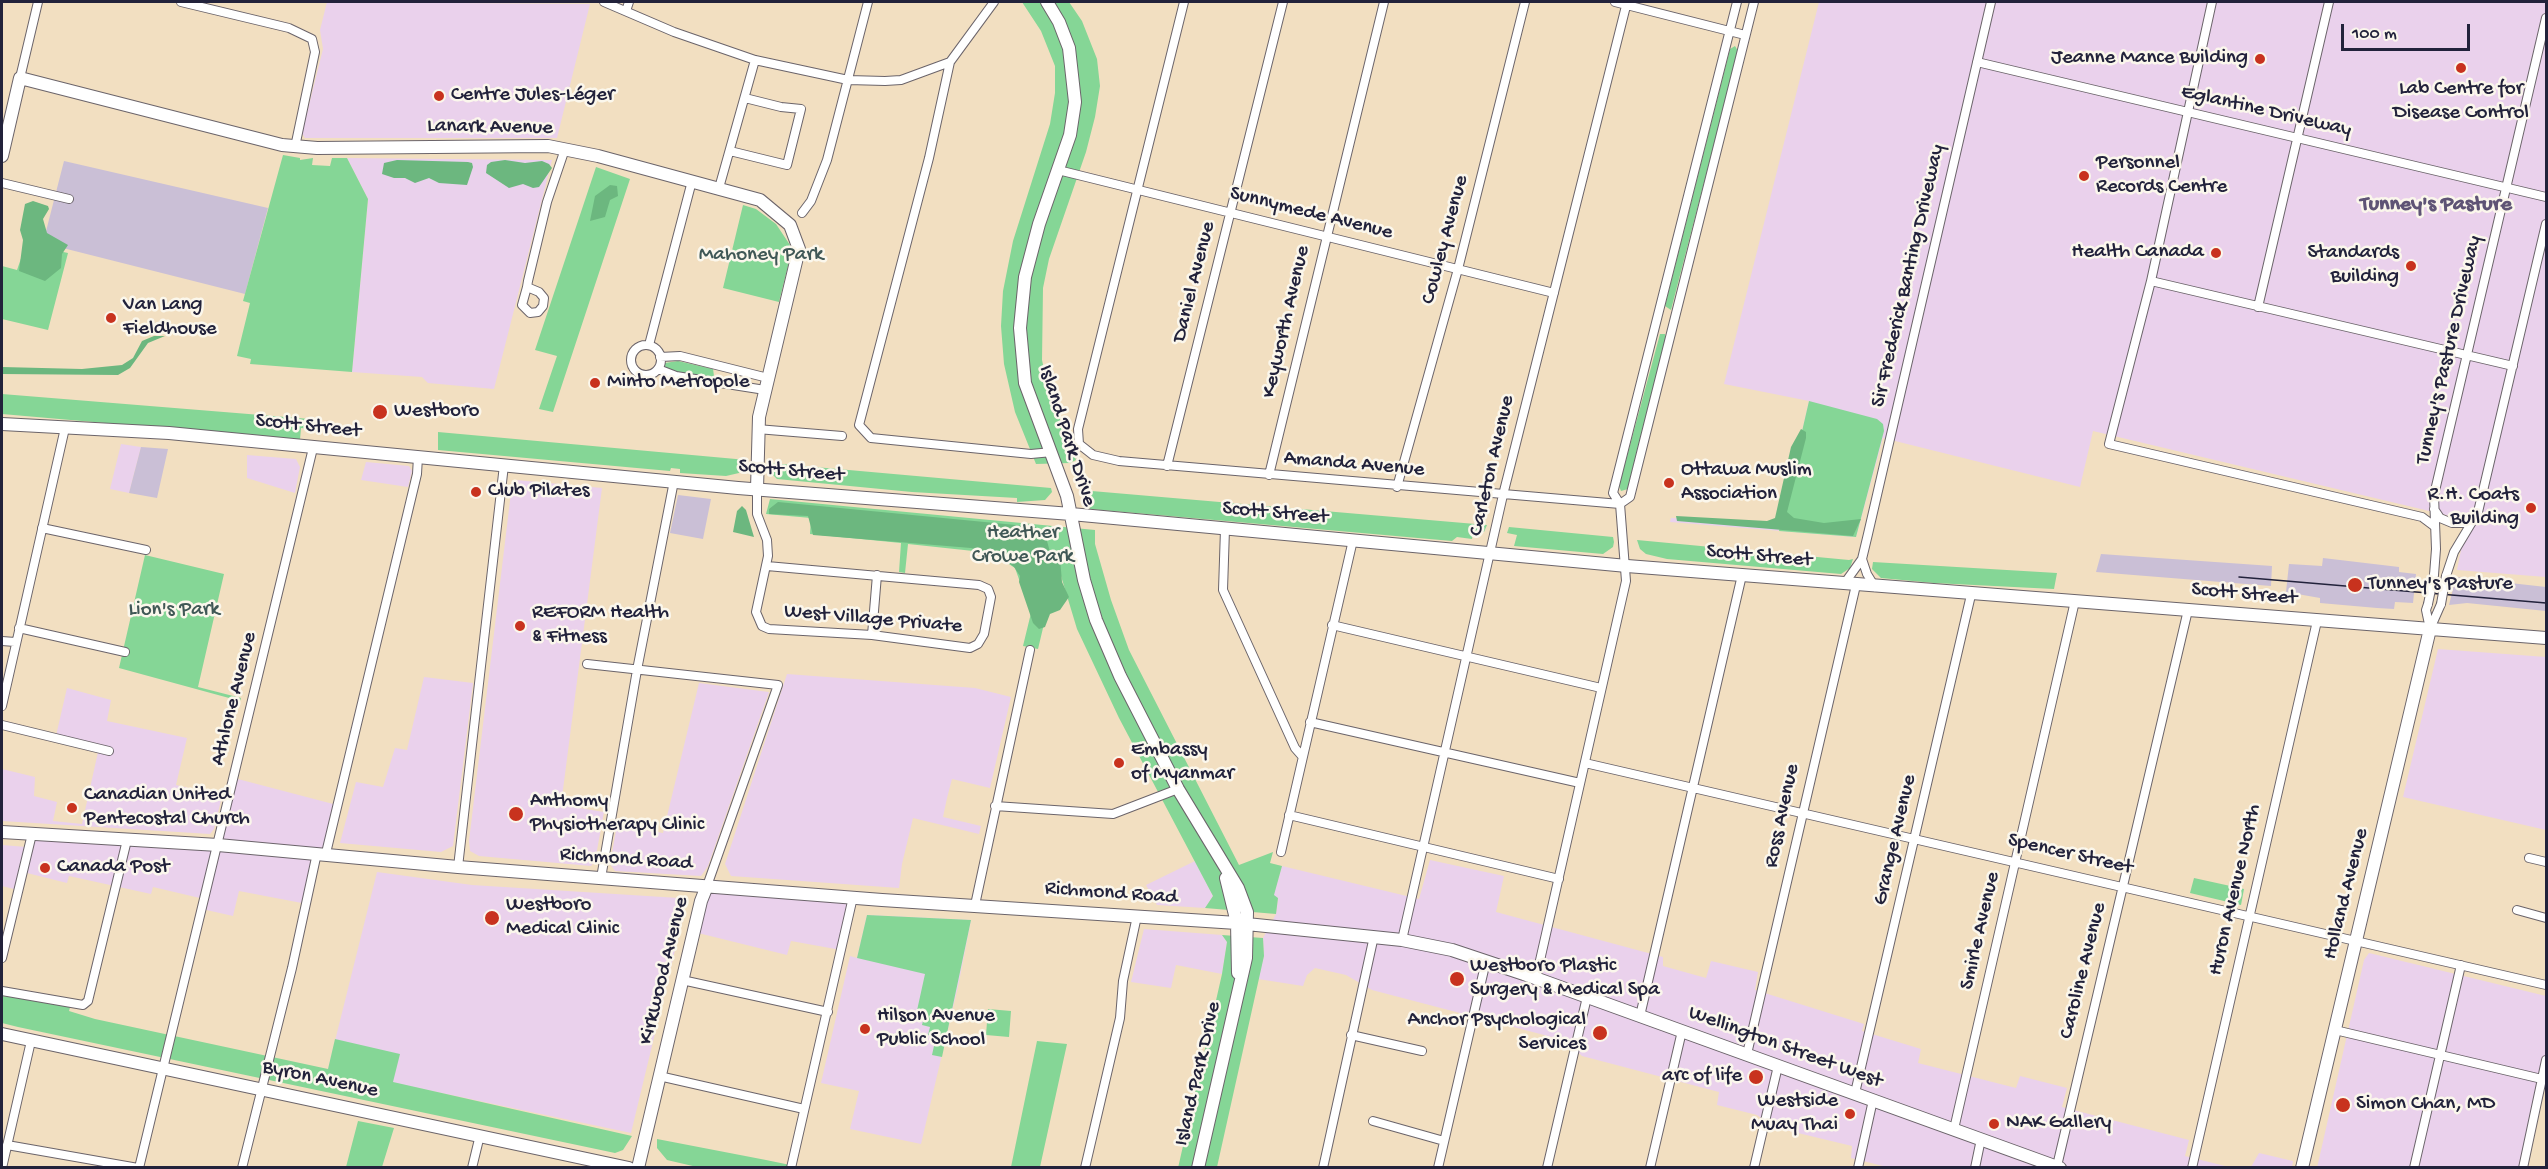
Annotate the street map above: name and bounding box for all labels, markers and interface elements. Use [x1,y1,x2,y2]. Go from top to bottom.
scale bar [2344,12,2473,50]
text: 100 m [2352,24,2397,45]
place label: Jeanne Mance Building [2051,46,2248,72]
marker: Jeanne Mance Building [2253,52,2267,66]
marker: Lab Centre for Disease Control [2454,61,2468,75]
place label: Lab Centre for Disease Control [2393,77,2529,127]
street label: Eglantine Driveway [2178,80,2354,144]
place label: Centre Jules-Léger [451,83,615,109]
marker: Centre Jules-Léger [432,89,446,103]
street label: Lanark Avenue [427,114,553,142]
street label: Sir Frederick Banting Driveway [1866,142,1952,410]
place label: Personnel Records Centre [2096,151,2227,201]
marker: Personnel Records Centre [2077,169,2091,183]
street label: Cowley Avenue [1417,173,1475,307]
street label: Sunnymede Avenue [1227,182,1395,246]
district label: Tunney's Pasture [2360,193,2512,219]
street label: Daniel Avenue [1168,219,1222,345]
street label: Tunney's Pasture Driveway [2411,233,2489,467]
place label: Health Canada [2071,240,2204,266]
place label: Standards Building [2308,241,2399,291]
park label: Mahoney Park [699,243,823,269]
street label: Keyworth Avenue [1257,243,1317,401]
marker: Health Canada [2209,246,2223,260]
marker: Standards Building [2404,259,2418,273]
place label: Van Lang Fieldhouse [123,293,217,343]
marker: Van Lang Fieldhouse [104,311,118,325]
street label: Island Park Drive [1031,362,1101,510]
place label: Minto Metropole [607,370,750,396]
marker: Minto Metropole [588,376,602,390]
street label: Carleton Avenue [1465,393,1521,539]
place label: Westboro [394,399,479,425]
marker: Westboro [371,403,389,421]
street label: Scott Street [254,409,362,445]
street label: Amanda Avenue [1283,446,1425,484]
street label: Scott Street [737,455,845,489]
place label: Ottawa Muslim Association [1681,458,1812,508]
marker: Ottawa Muslim Association [1662,476,1676,490]
place label: Club Pilates [488,479,589,505]
place label: R.H. Coats Building [2428,483,2519,533]
marker: Club Pilates [469,485,483,499]
street label: Scott Street [1221,497,1329,531]
marker: R.H. Coats Building [2524,501,2538,515]
park label: Heather Crowe Park [972,521,1074,571]
street label: Scott Street [1705,540,1813,574]
place label: Tunney's Pasture [2368,572,2513,598]
marker: Tunney's Pasture [2346,576,2364,594]
street label: Scott Street [2190,578,2298,612]
park label: Lion's Park [128,598,220,624]
street label: West Village Private [783,600,963,640]
place label: REFORM Health & Fitness [532,601,669,651]
marker: REFORM Health & Fitness [513,619,527,633]
street label: Athlone Avenue [206,630,264,768]
place label: Embassy of Myanmar [1131,738,1234,788]
marker: Embassy of Myanmar [1112,756,1126,770]
street label: Ross Avenue [1760,762,1806,870]
street label: Grange Avenue [1869,772,1923,908]
place label: Canadian United Pentecostal Church [84,783,250,833]
place label: Anthomy Physiotherapy Clinic [530,789,704,839]
marker: Canadian United Pentecostal Church [65,801,79,815]
street label: Huron Avenue North [2204,802,2268,978]
marker: Anthomy Physiotherapy Clinic [507,805,525,823]
street label: Holland Avenue [2319,826,2375,962]
street label: Spencer Street [2005,828,2135,882]
street label: Richmond Road [559,843,693,877]
place label: Canada Post [57,855,169,881]
marker: Canada Post [38,861,52,875]
street label: Smirle Avenue [1955,870,2007,992]
street label: Richmond Road [1044,877,1178,911]
place label: Westboro Medical Clinic [506,893,619,943]
street label: Kirkwood Avenue [634,894,696,1048]
street label: Caroline Avenue [2055,900,2113,1042]
marker: Westboro Medical Clinic [483,909,501,927]
place label: Westboro Plastic Surgery & Medical Spa [1470,954,1660,1004]
marker: Westboro Plastic Surgery & Medical Spa [1448,970,1466,988]
street label: Island Park Drive [1170,999,1228,1149]
street label: Wellington Street West [1684,1001,1886,1095]
place label: Hilson Avenue Public School [877,1004,995,1054]
place label: Anchor Psychological Services [1408,1008,1586,1058]
marker: Hilson Avenue Public School [858,1022,872,1036]
marker: Anchor Psychological Services [1591,1024,1609,1042]
street label: Byron Avenue [260,1055,380,1105]
place label: arc of life [1662,1064,1742,1090]
marker: arc of life [1747,1068,1765,1086]
place label: Westside Muay Thai [1751,1089,1838,1139]
place label: Simon Chan, MD [2356,1092,2495,1118]
marker: Simon Chan, MD [2334,1096,2352,1114]
marker: Westside Muay Thai [1843,1107,1857,1121]
place label: NAK Gallery [2006,1111,2111,1137]
marker: NAK Gallery [1987,1117,2001,1131]

